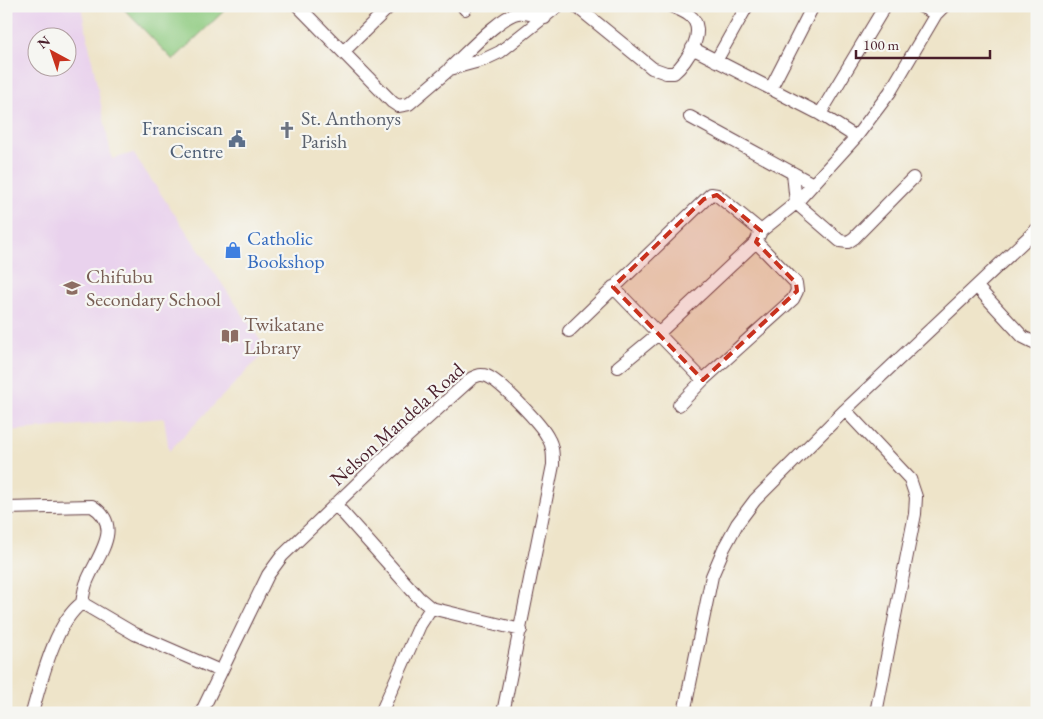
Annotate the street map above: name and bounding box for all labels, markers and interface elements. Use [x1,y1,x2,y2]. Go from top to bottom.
north arrow [28,28,78,78]
scale bar [856,28,989,60]
text: N [34,31,54,53]
text: 100 m [863,35,900,54]
place label: St. Anthonys Parish [301,105,401,154]
place label: Franciscan Centre [142,115,223,164]
church icon: St. Anthonys Parish [277,120,297,140]
public building icon: Franciscan Centre [227,129,247,149]
place label: Catholic Bookshop [247,225,325,274]
shop icon: Catholic Bookshop [223,240,243,260]
place label: Chifubu Secondary School [86,263,221,312]
school or university icon: Chifubu Secondary School [62,278,82,298]
place label: Twikatane Library [244,311,324,360]
library icon: Twikatane Library [220,326,240,346]
street label: Nelson Mandela Road [324,356,470,491]

